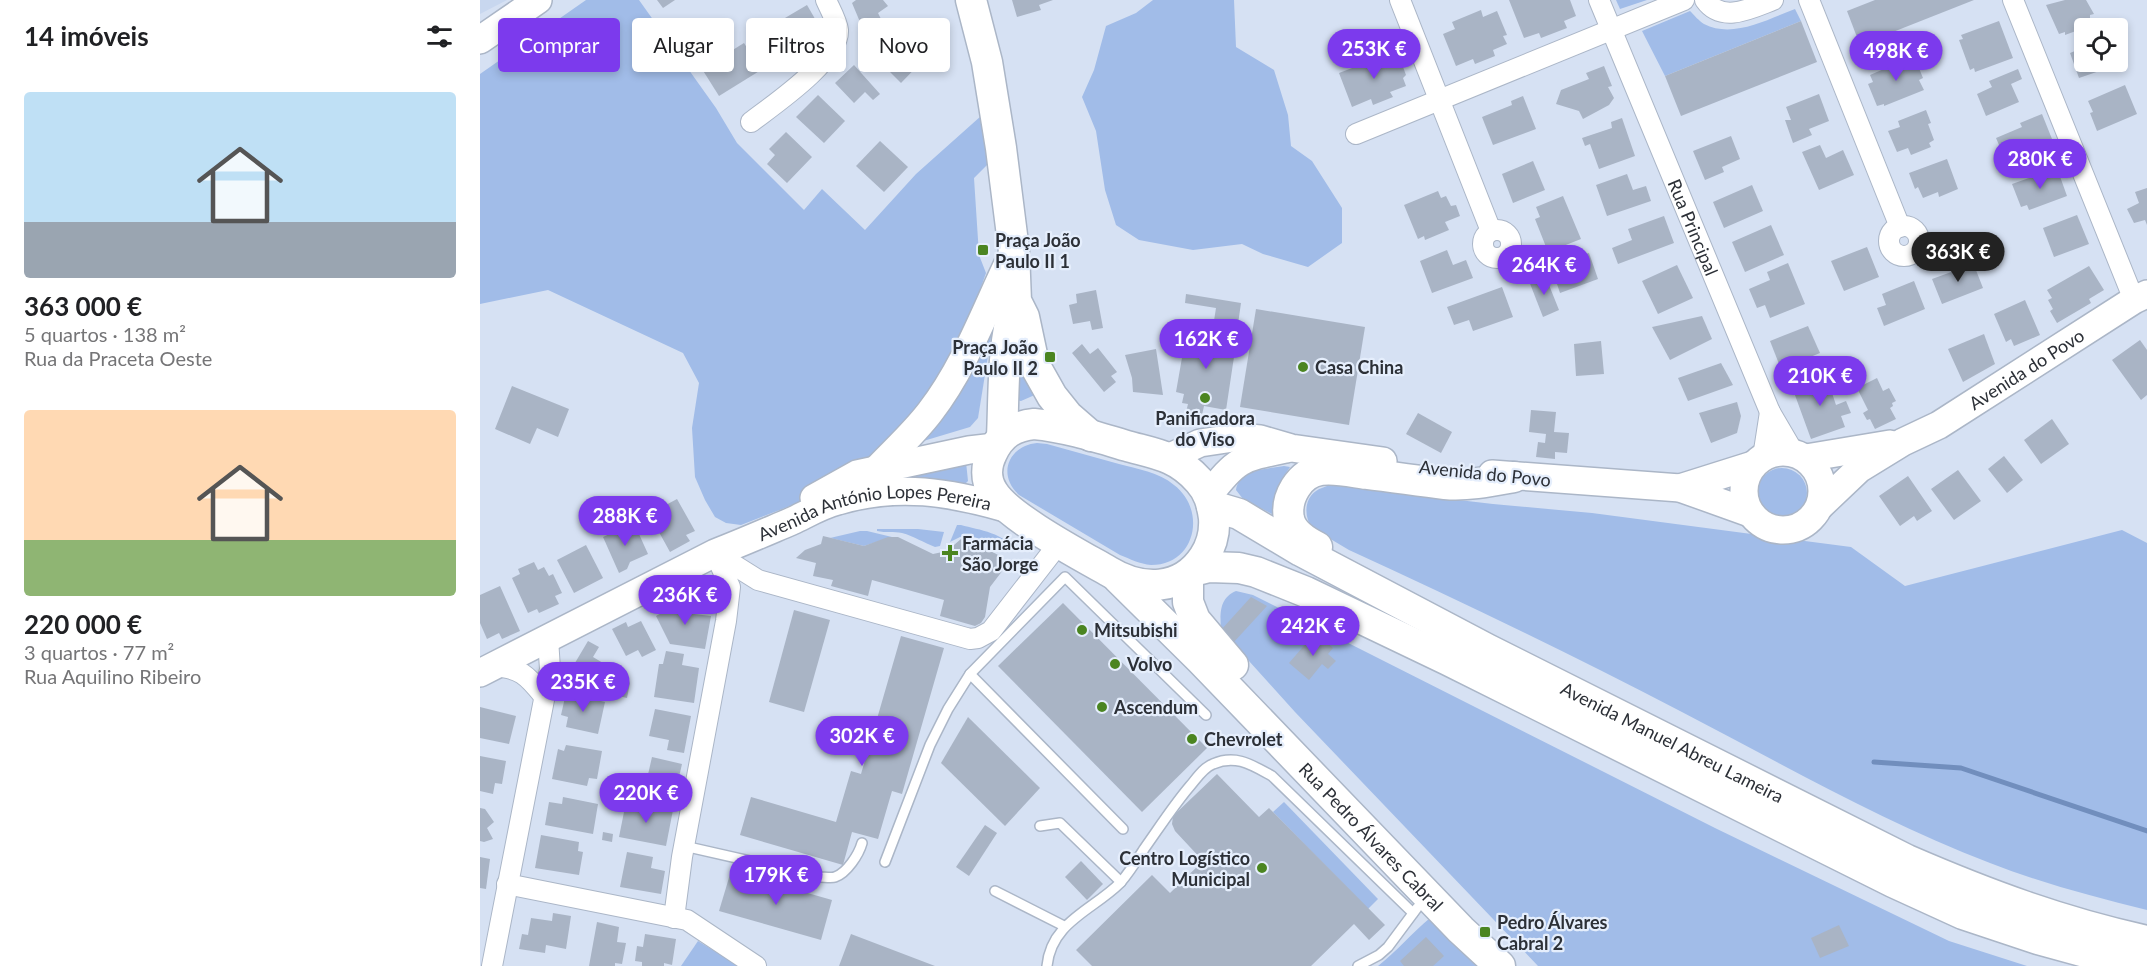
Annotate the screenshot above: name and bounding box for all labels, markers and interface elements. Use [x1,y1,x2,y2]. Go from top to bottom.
chip: Comprar [498,18,620,72]
chip: Alugar [632,18,734,72]
chip: Filtros [746,18,846,72]
chip: Novo [858,18,950,72]
map controls [2074,18,2128,72]
button: locate [2074,18,2128,72]
text: 14 imóveis [24,20,149,52]
icon: filters [423,20,456,53]
pin: 253K € [1325,29,1423,80]
pin: 498K € [1847,31,1945,82]
text: 253K € [1342,36,1406,60]
text: 498K € [1864,38,1928,62]
icon: home [186,131,294,239]
pin: 280K € [1991,139,2089,190]
text: 280K € [2008,146,2072,170]
street label: Rua Principal [1664,176,1723,279]
place label: Praça João Paulo II 1 [995,229,1081,272]
pin: 363K € [1909,232,2007,283]
text: 363K € [1926,239,1990,263]
marker: Praça João Paulo II 1 [976,243,990,257]
pin: 264K € [1495,245,1593,296]
text: 264K € [1512,252,1576,276]
text: 363 000 € [24,290,142,322]
pin: 162K € [1157,319,1255,370]
text: 5 quartos · 138 m² [24,322,186,346]
street label: Avenida do Povo [1965,324,2088,414]
text: 162K € [1174,326,1238,350]
place label: Praça João Paulo II 2 [952,336,1038,379]
text: Rua da Praceta Oeste [24,346,212,370]
marker: Praça João Paulo II 2 [1043,350,1057,364]
place label: Casa China [1315,356,1403,378]
pin: 210K € [1771,356,1869,407]
marker: Casa China [1296,360,1310,374]
text: 210K € [1788,363,1852,387]
marker: Panificadora do Viso [1198,391,1212,405]
place label: Panificadora do Viso [1155,407,1255,450]
icon: home [186,449,294,557]
street label: Avenida do Povo [1418,455,1552,491]
street label: Avenida António Lopes Pereira [755,480,994,545]
pin: 288K € [576,496,674,547]
text: 288K € [593,503,657,527]
place label: Farmácia São Jorge [962,532,1039,575]
marker: Farmácia São Jorge [943,546,957,560]
pin: 236K € [636,575,734,626]
text: 236K € [653,582,717,606]
pin: 242K € [1264,606,1362,657]
text: 220 000 € [24,608,142,640]
text: 242K € [1281,613,1345,637]
place label: Mitsubishi [1094,619,1178,641]
marker: Mitsubishi [1075,623,1089,637]
text: 3 quartos · 77 m² [24,640,174,664]
place label: Volvo [1126,653,1172,675]
marker: Volvo [1108,657,1122,671]
pin: 235K € [534,662,632,713]
text: Rua Aquilino Ribeiro [24,664,201,688]
text: 235K € [551,669,615,693]
street label: Avenida Manuel Abreu Lameira [1557,677,1787,807]
place label: Ascendum [1113,696,1198,718]
marker: Ascendum [1095,700,1109,714]
pin: 302K € [813,716,911,767]
text: 302K € [830,723,894,747]
place label: Chevrolet [1204,728,1283,750]
marker: Chevrolet [1185,732,1199,746]
street label: Rua Pedro Álvares Cabral [1295,758,1448,916]
pin: 220K € [597,773,695,824]
text: 220K € [614,780,678,804]
place label: Centro Logístico Municipal [1119,847,1250,890]
pin: 179K € [727,855,825,906]
marker: Centro Logístico Municipal [1255,861,1269,875]
text: 179K € [744,862,808,886]
place label: Pedro Álvares Cabral 2 [1497,911,1608,954]
marker: Pedro Álvares Cabral 2 [1478,925,1492,939]

